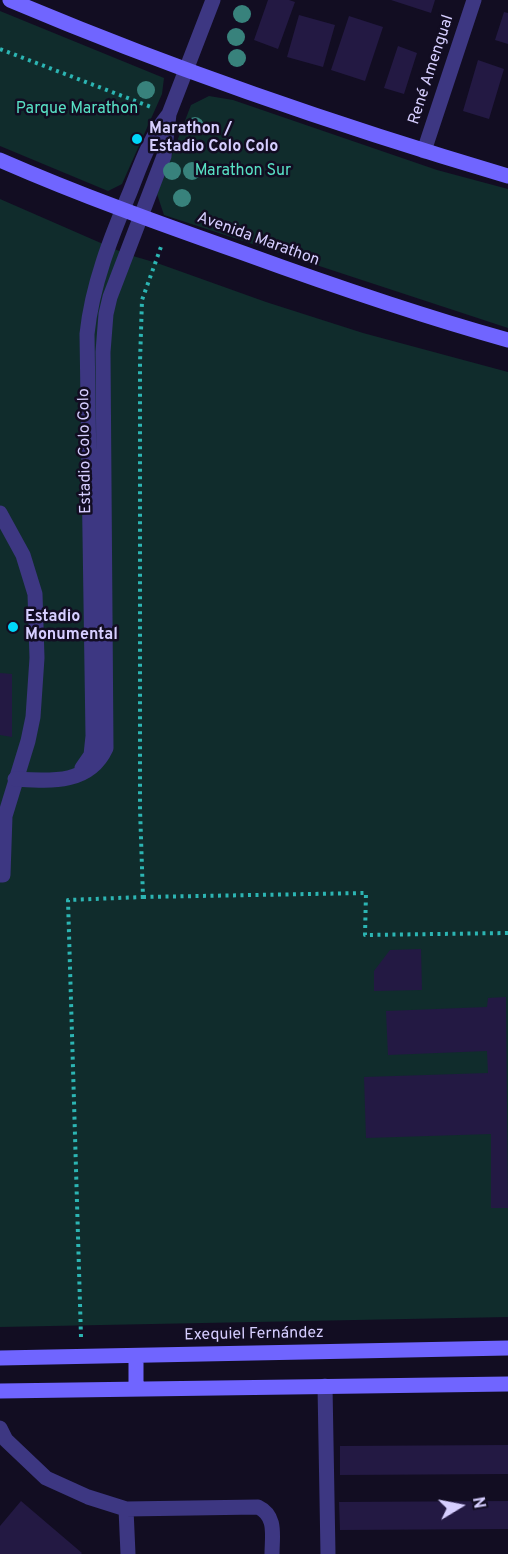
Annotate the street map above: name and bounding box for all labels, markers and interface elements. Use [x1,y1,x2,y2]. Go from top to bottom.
street label: René Amengual [405,13,459,127]
park label: Parque Marathon [16,100,138,120]
place label: Marathon / Estadio Colo Colo [149,120,278,158]
marker: Marathon / Estadio Colo Colo [130,132,144,146]
park label: Marathon Sur [195,162,291,182]
street label: Avenida Marathon [194,209,322,271]
street label: Estadio Colo Colo [75,388,97,514]
place label: Estadio Monumental [25,608,118,646]
marker: Estadio Monumental [6,620,20,634]
street label: Exequiel Fernández [184,1324,324,1346]
north arrow [430,1476,490,1536]
text: N [467,1495,489,1510]

